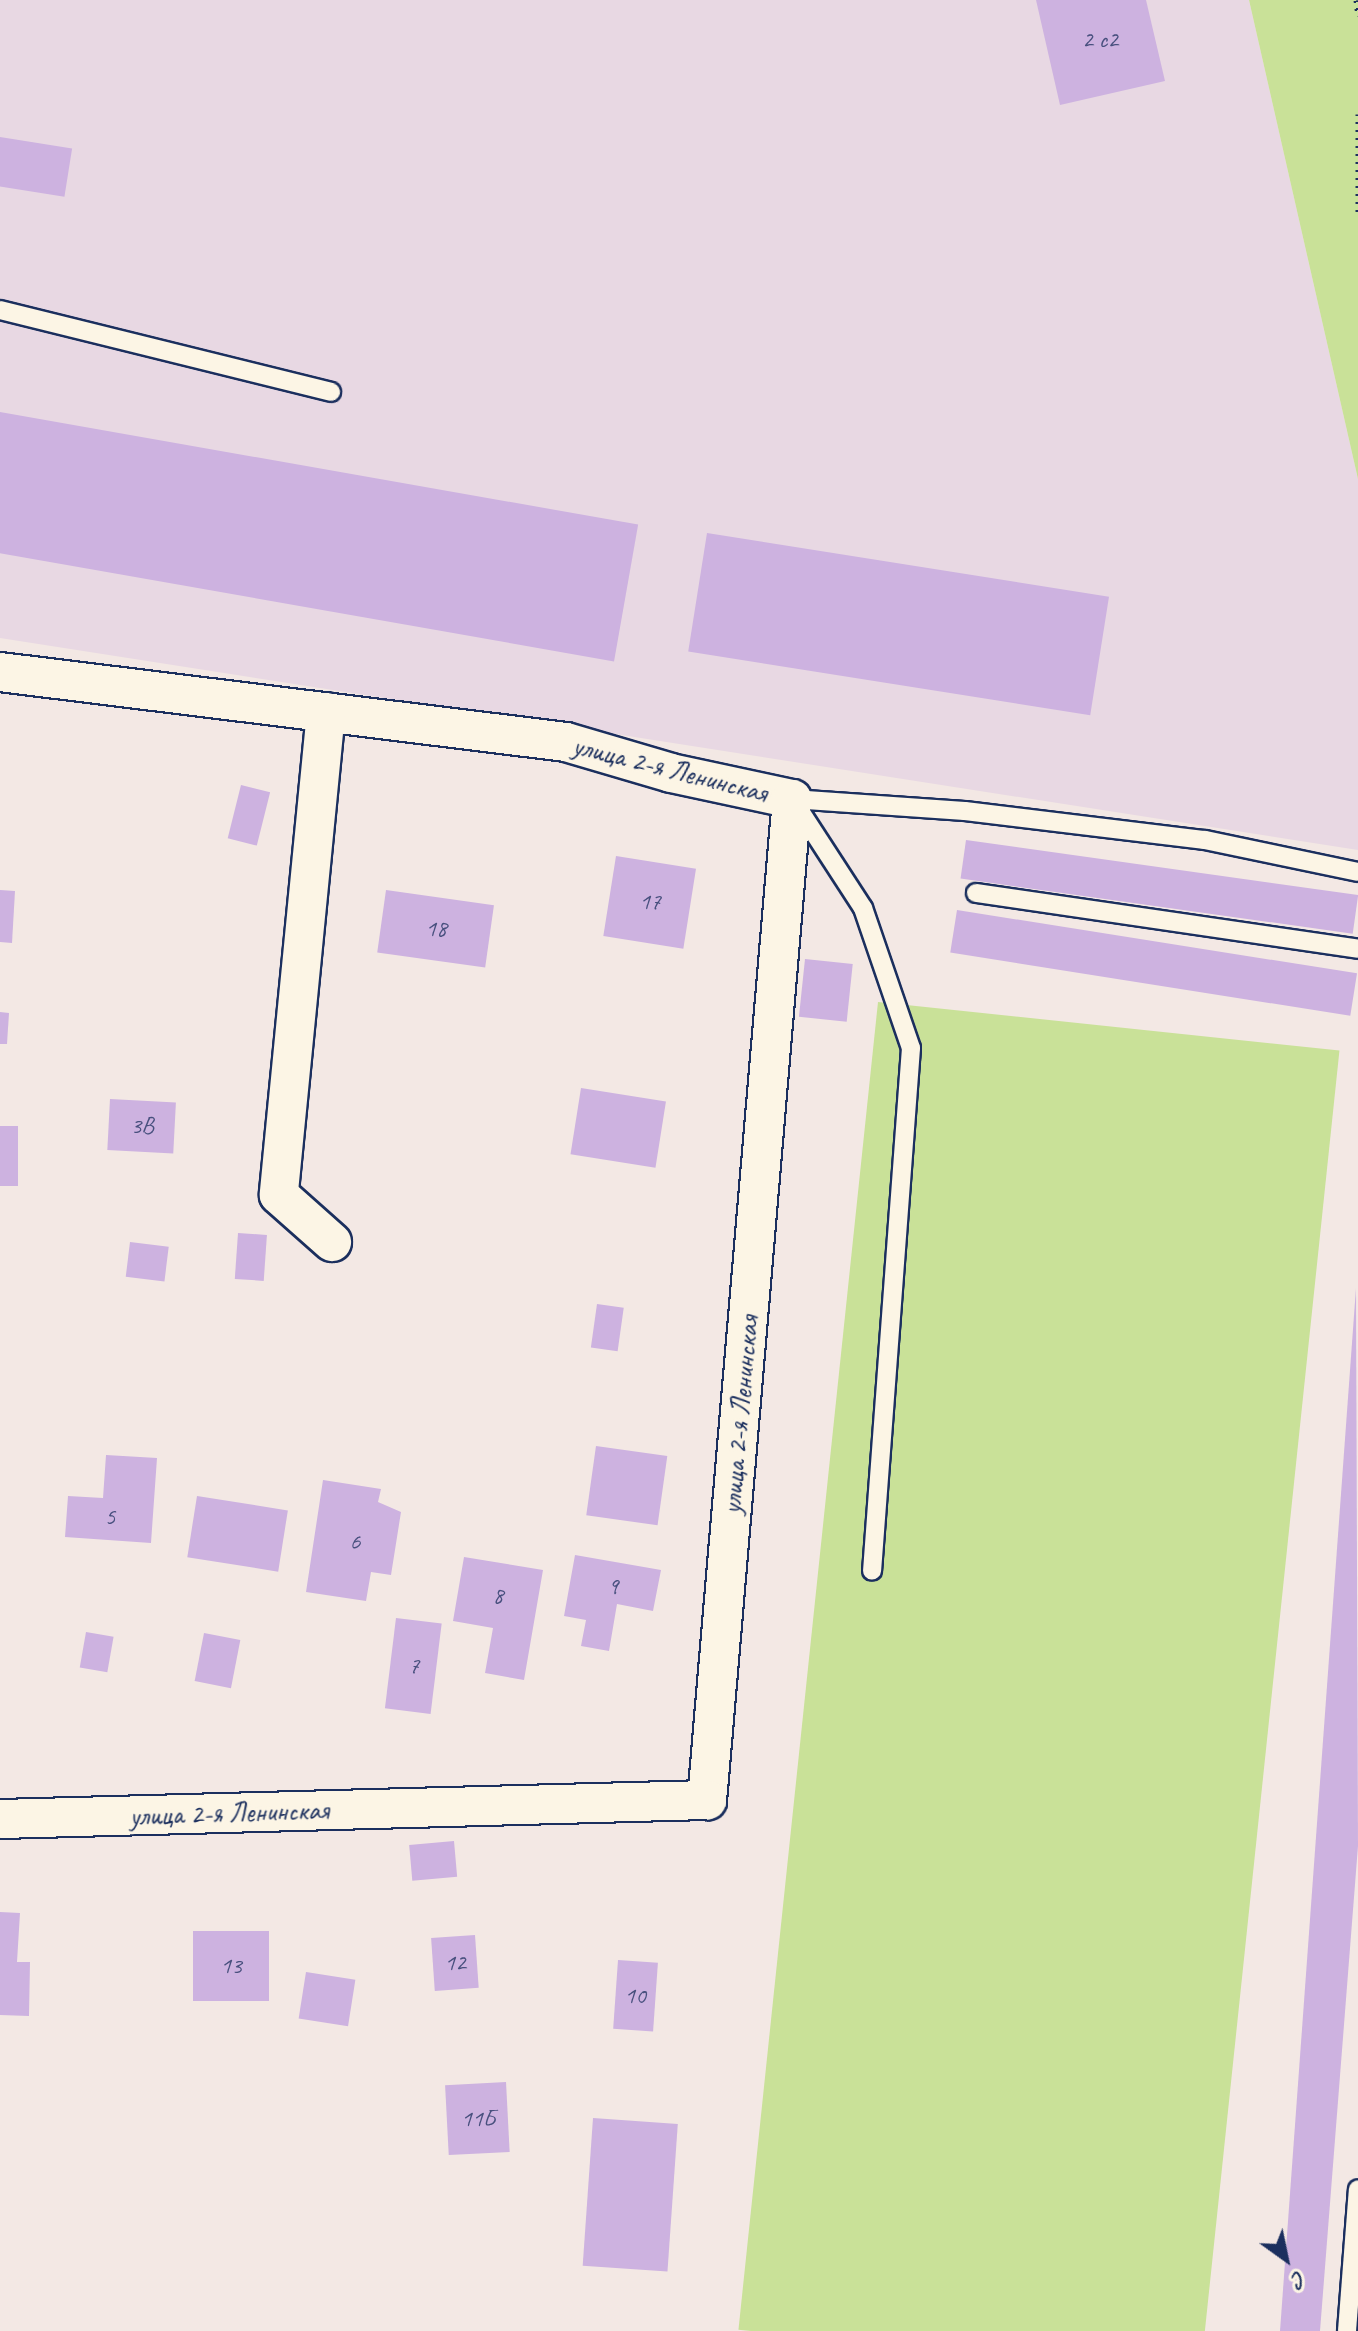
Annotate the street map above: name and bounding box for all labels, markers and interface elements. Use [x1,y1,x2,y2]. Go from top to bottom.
house number: 2 с2 [1082,26,1118,54]
street label: улица 2-я Ленинская [568,728,772,810]
house number: 17 [639,888,661,916]
house number: 18 [425,915,447,943]
house number: 3В [130,1112,154,1140]
street label: улица 2-я Ленинская [714,1313,766,1517]
house number: 5 [105,1503,115,1531]
house number: 6 [350,1528,360,1556]
house number: 9 [608,1573,618,1601]
house number: 8 [493,1582,503,1610]
house number: 7 [409,1652,419,1680]
street label: улица 2-я Ленинская [127,1793,331,1833]
house number: 12 [444,1949,466,1977]
house number: 13 [220,1952,242,1980]
house number: 10 [624,1982,646,2010]
house number: 11Б [461,2105,495,2133]
north arrow [1246,2219,1326,2299]
text: С [1287,2264,1311,2294]

